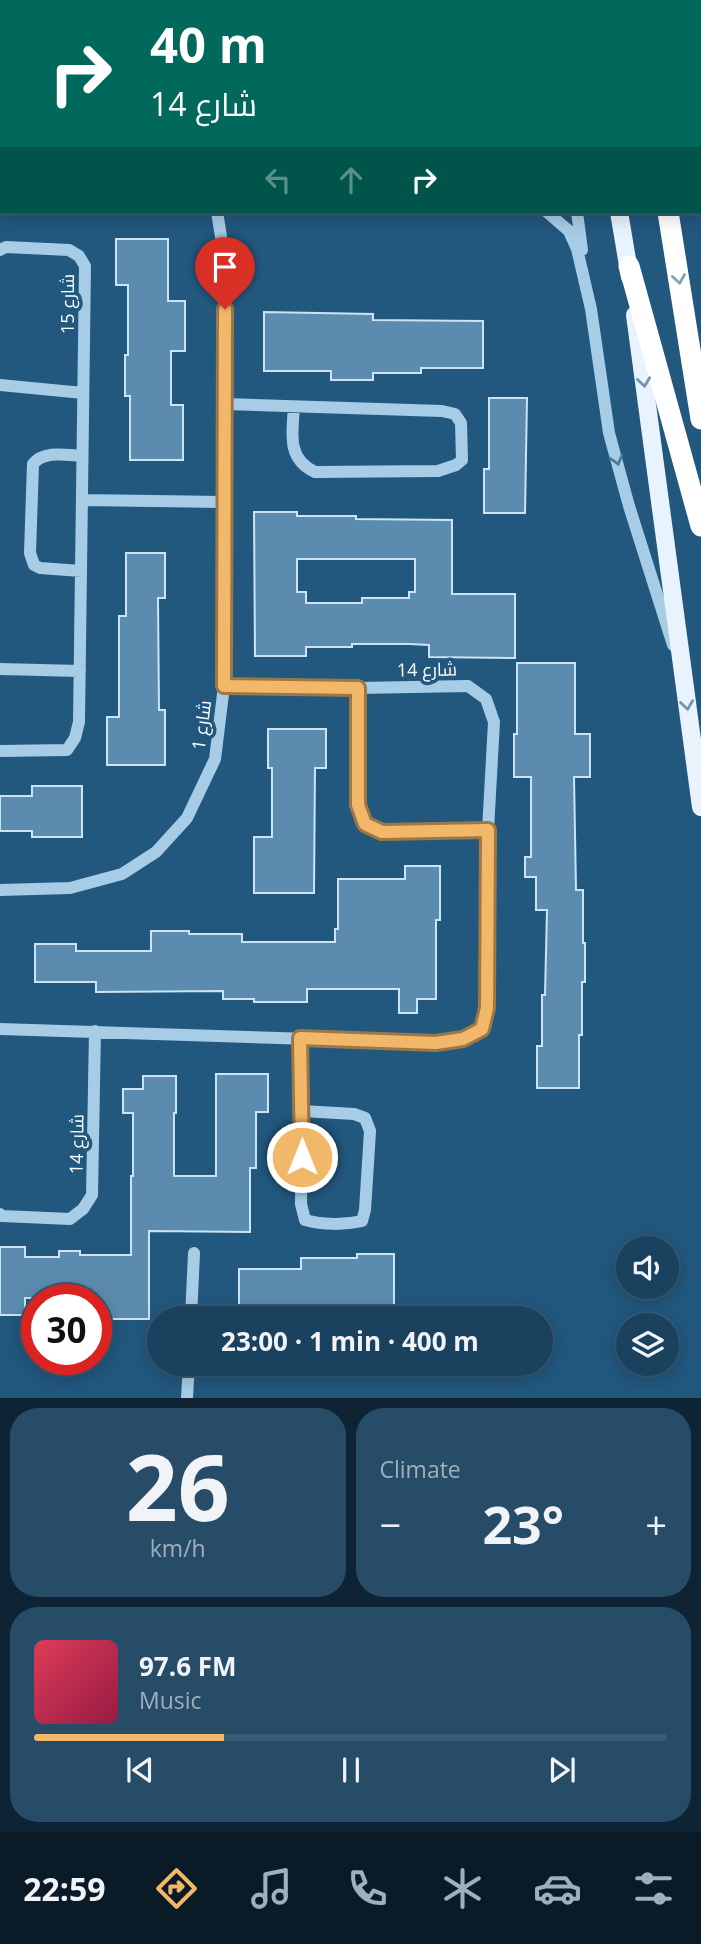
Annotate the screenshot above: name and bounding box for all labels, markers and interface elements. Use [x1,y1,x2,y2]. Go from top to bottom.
text: 40 m [150,11,267,77]
icon: right [35,28,126,119]
text: شارع 14 [150,82,257,125]
icon: left [259,161,297,199]
icon: ahead [332,161,370,199]
icon: right [405,161,443,199]
pin [195,237,255,309]
icon: arrive [206,248,244,286]
one-way arrow [671,273,686,285]
street label: شارع 15 [55,274,80,334]
one-way arrow [636,376,651,388]
one-way arrow [608,454,623,466]
street label: شارع 14 [397,656,457,683]
street label: شارع 1 [186,699,217,751]
one-way arrow [679,699,694,710]
street label: شارع 14 [63,1114,90,1174]
position arrow [265,1120,339,1194]
map controls [616,1236,679,1376]
button: sound [616,1236,679,1299]
speed limit sign: 30 [21,1284,112,1375]
button: layers [616,1313,679,1376]
text: 23:00 · 1 min · 400 m [221,1323,479,1359]
text: 26 [126,1424,230,1548]
text: Climate [380,1453,461,1485]
text: 23° [482,1488,564,1559]
text: − [380,1498,401,1550]
text: + [645,1498,667,1550]
text: km/h [150,1532,206,1564]
text: 97.6 FM [139,1648,237,1684]
text: Music [139,1684,202,1716]
icon: previous [121,1751,159,1789]
icon: pause [332,1751,370,1789]
icon: next [543,1751,581,1789]
icon: directions [152,1864,201,1913]
icon: music [247,1864,296,1913]
icon: phone [343,1864,392,1913]
icon: climate [438,1864,487,1913]
icon: car [533,1864,582,1913]
icon: filters [629,1864,678,1913]
text: 22:59 [23,1867,106,1910]

